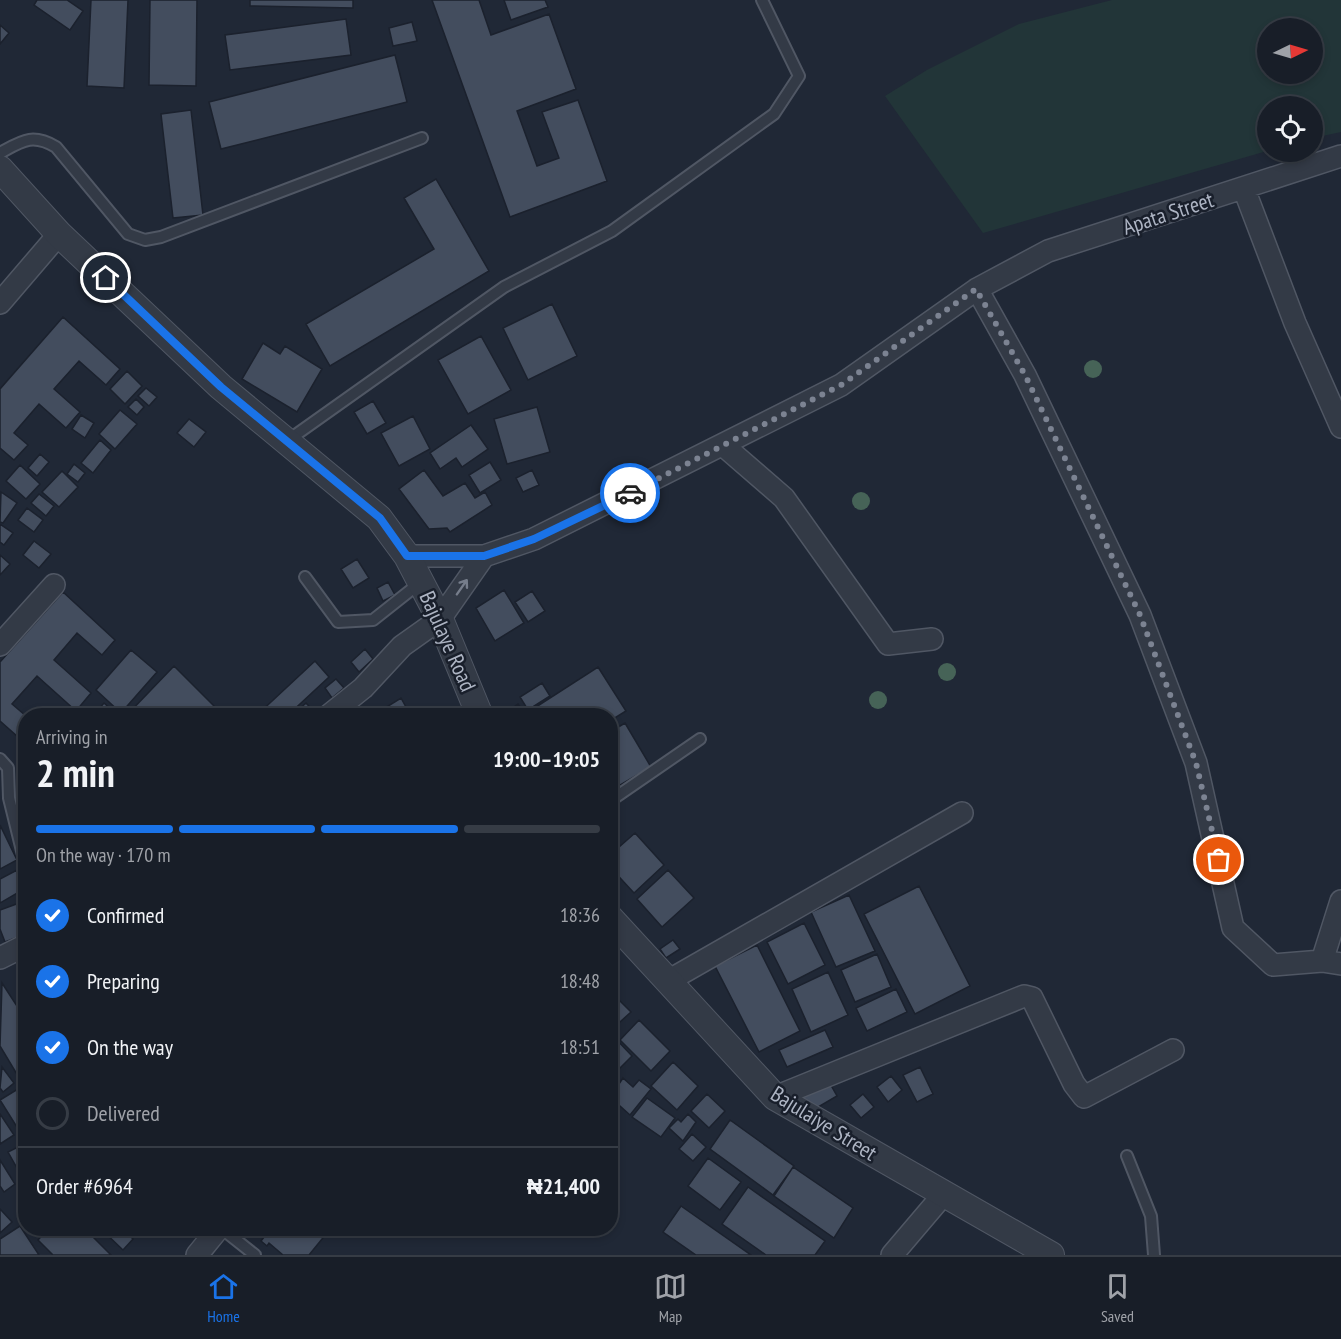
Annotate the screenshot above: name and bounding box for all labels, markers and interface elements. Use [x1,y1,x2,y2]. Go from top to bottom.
north arrow [1257,18,1323,84]
map controls [1257,18,1323,162]
button: locate [1257,96,1323,162]
street label: Apata Street [1119,185,1217,241]
pin [80,252,131,303]
icon: home [89,261,122,294]
courier [600,463,660,523]
icon: car [614,477,647,510]
one-way arrow [456,580,468,596]
street label: Bajulaye Road [413,586,483,696]
text: Arriving in [36,724,108,750]
text: 19:00–19:05 [493,745,600,773]
text: 2 min [36,747,115,798]
pin [1193,834,1244,885]
text: On the way · 170 m [36,842,171,868]
icon: bag [1202,843,1235,876]
icon: check [36,899,69,932]
text: Confirmed [87,901,164,929]
text: 18:36 [560,902,600,928]
icon: check [36,965,69,998]
text: Preparing [87,967,160,995]
text: 18:48 [560,968,600,994]
icon: check [36,1031,69,1064]
text: On the way [87,1033,173,1061]
text: 18:51 [560,1034,600,1060]
street label: Bajulaiye Street [766,1079,882,1167]
text: Delivered [87,1099,160,1127]
text: Order #6964 [36,1172,133,1200]
text: ₦21,400 [527,1172,600,1200]
tab: Home [207,1270,240,1326]
tab: Map [654,1270,687,1326]
tab: Saved [1101,1270,1134,1326]

